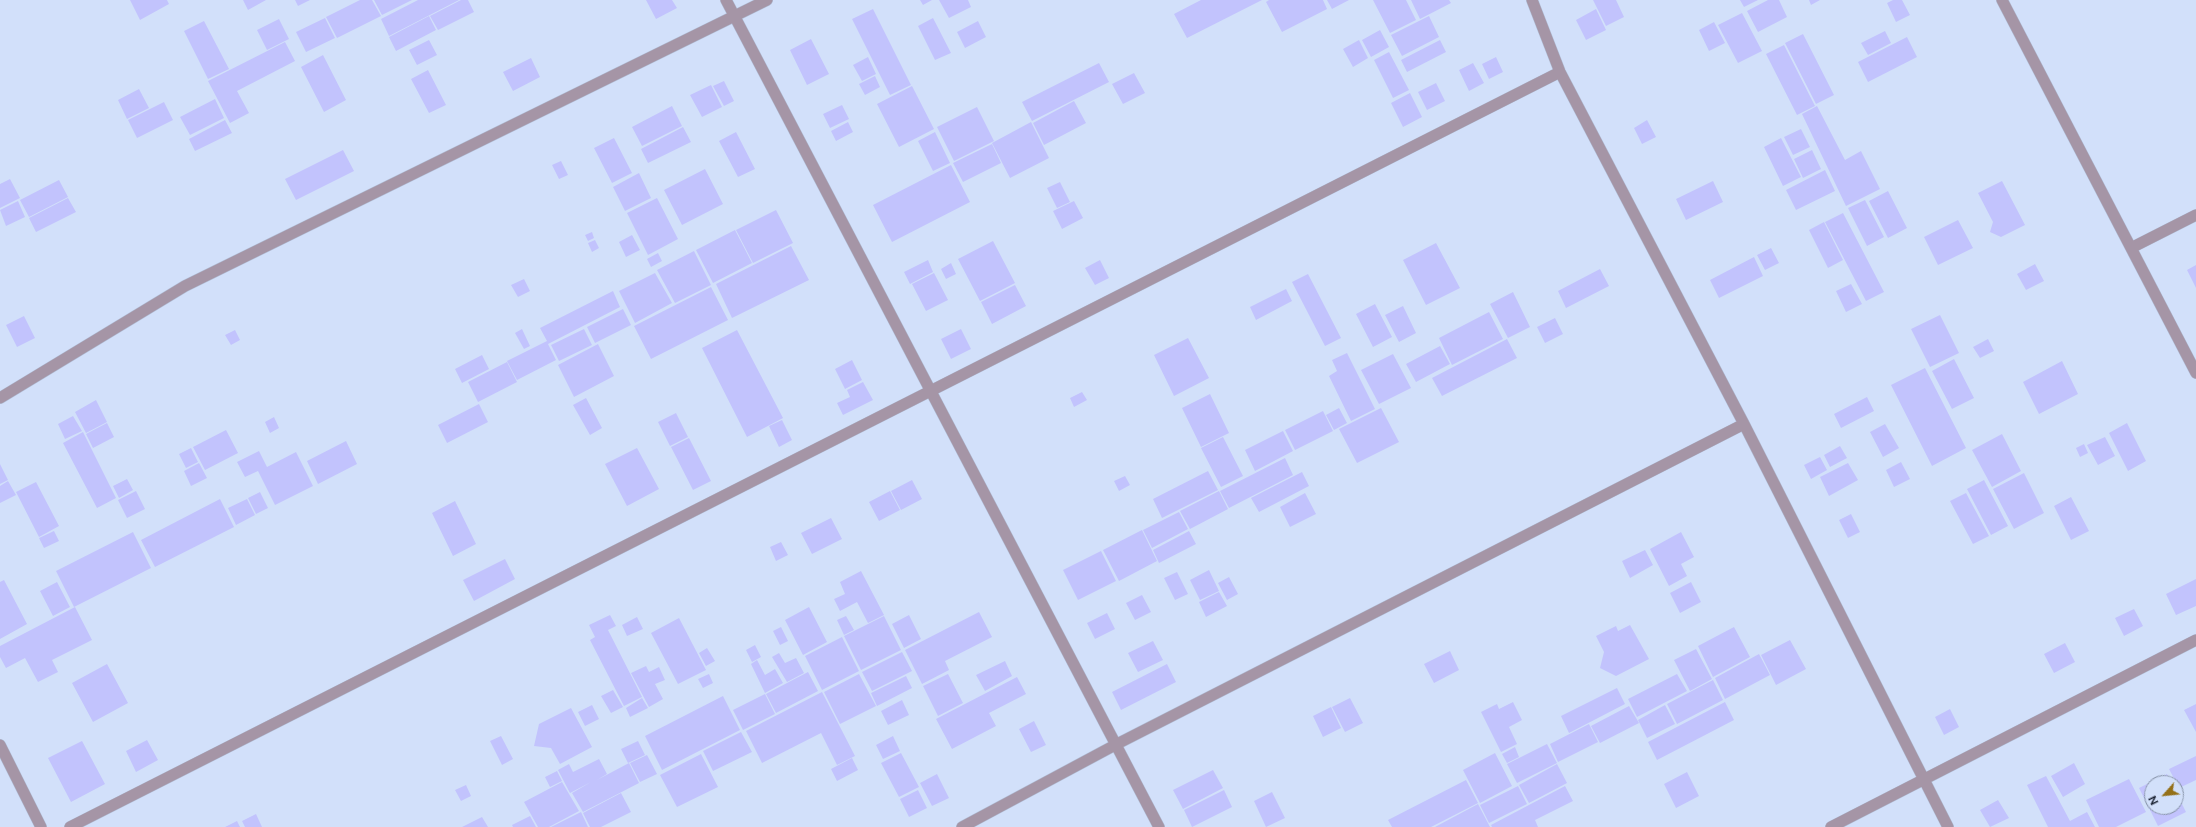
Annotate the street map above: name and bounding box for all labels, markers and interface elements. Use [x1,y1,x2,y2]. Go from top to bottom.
north arrow [2144,775,2184,815]
text: N [2146,793,2161,807]

